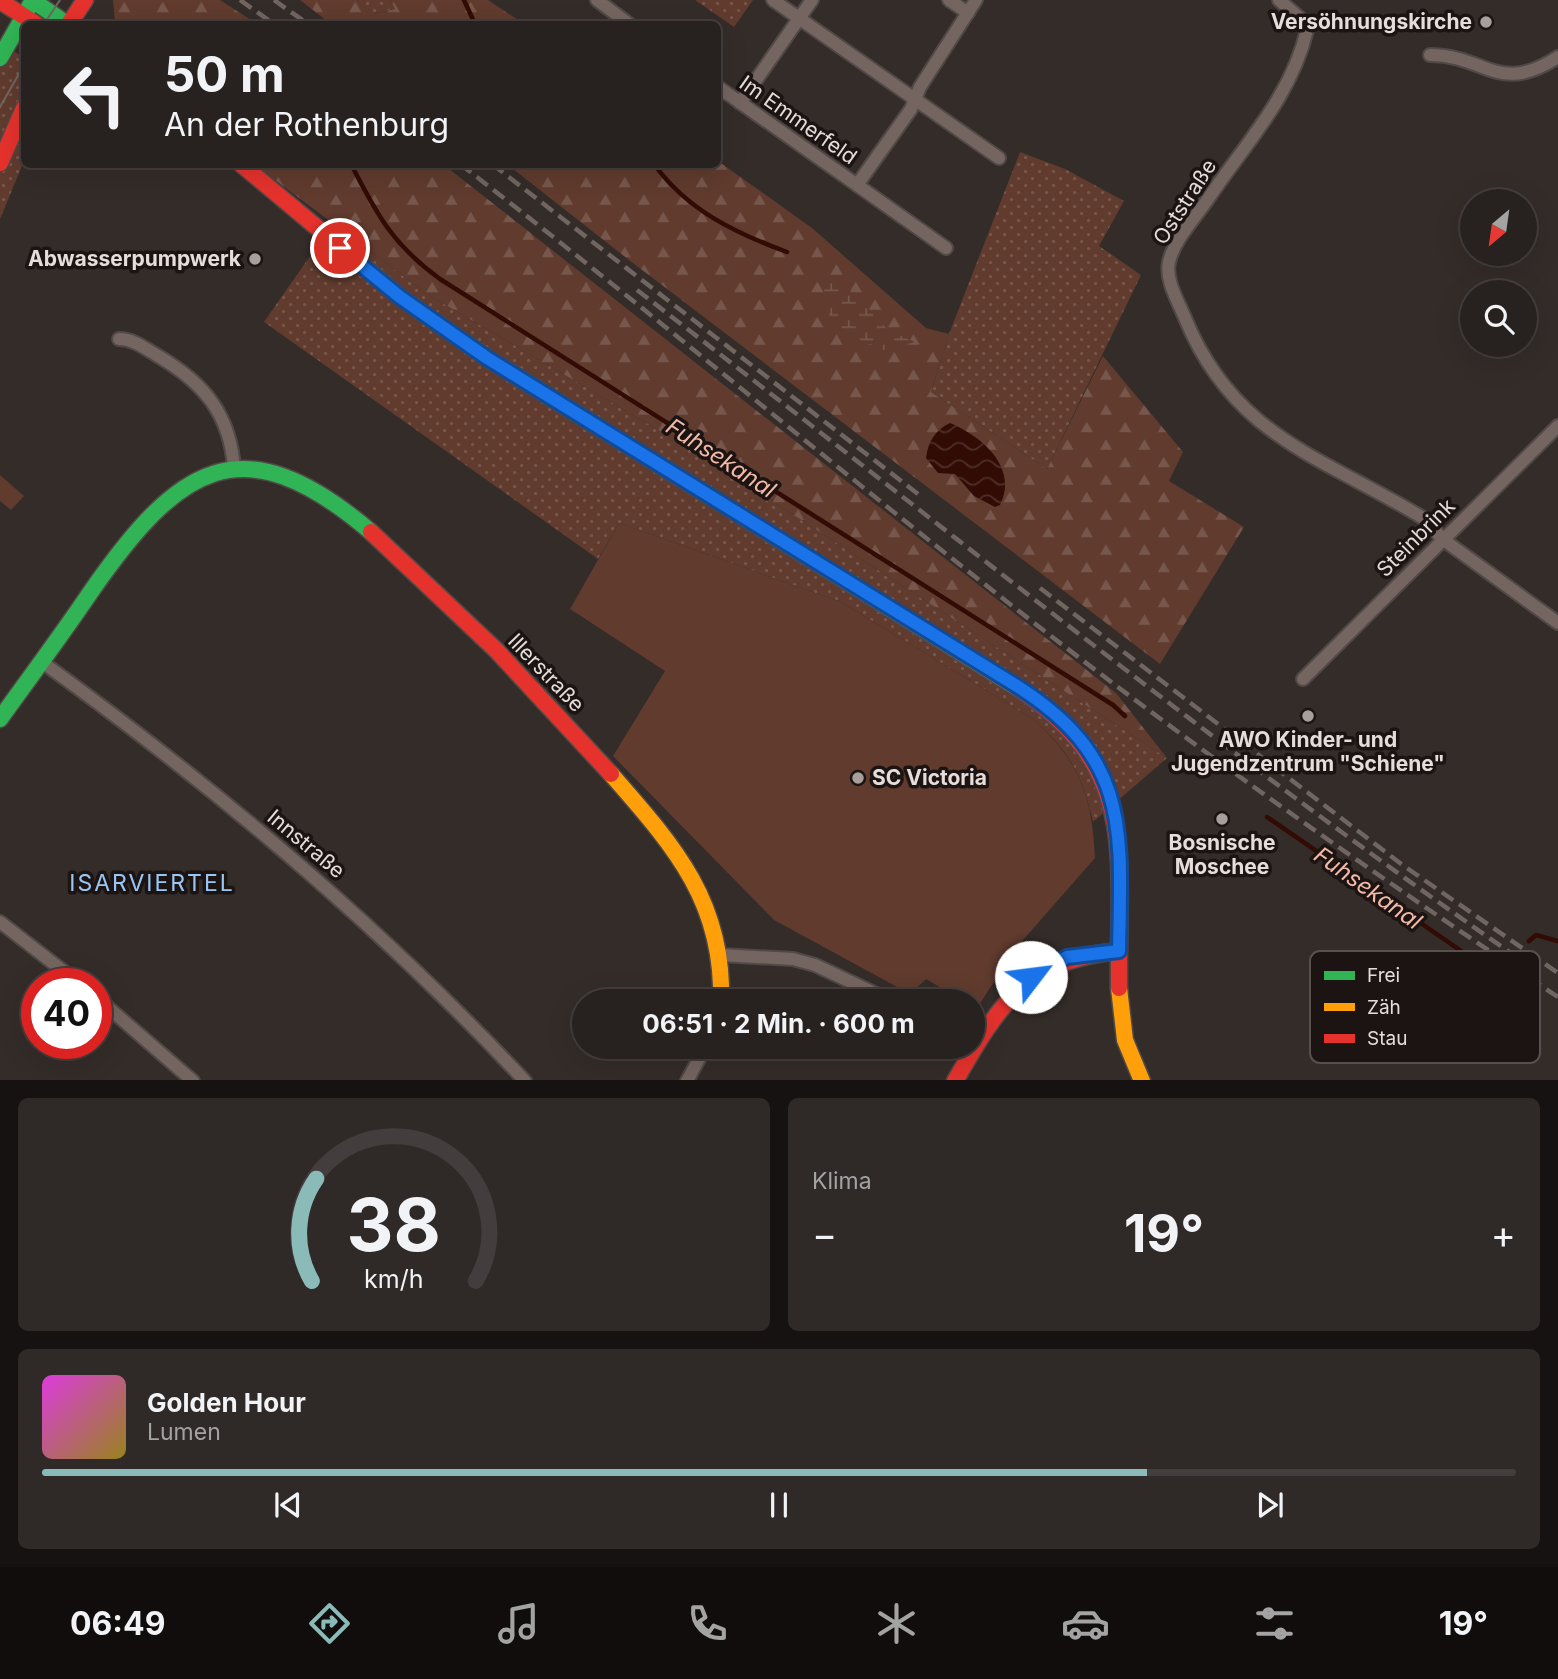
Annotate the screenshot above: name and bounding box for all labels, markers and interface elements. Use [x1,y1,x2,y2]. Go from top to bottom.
place label: Versöhnungskirche [1271,9,1472,34]
marker: Versöhnungskirche [1478,14,1494,30]
text: 50 m [164,45,285,104]
icon: left [49,49,140,140]
street label: Im Emmerfeld [735,70,862,169]
text: An der Rothenburg [164,105,449,144]
street label: Oststraße [1148,154,1221,249]
north arrow [1460,189,1536,266]
map controls [1460,189,1537,357]
pin [310,218,370,278]
icon: arrive [321,229,359,267]
place label: Abwasserpumpwerk [28,246,242,271]
marker: Abwasserpumpwerk [247,251,263,267]
button: search [1460,280,1537,357]
water label: Fuhsekanal [661,412,781,504]
street label: Steinbrink [1371,493,1460,582]
street label: Illerstraße [503,628,590,717]
marker: AWO Kinder- und Jugendzentrum "Schiene" [1300,708,1316,724]
place label: AWO Kinder- und Jugendzentrum "Schiene" [1171,727,1445,776]
place label: SC Victoria [872,765,987,790]
marker: SC Victoria [850,770,866,786]
street label: Innstraße [263,804,350,883]
marker: Bosnische Moschee [1214,811,1230,827]
place label: Bosnische Moschee [1169,830,1276,879]
water label: Fuhsekanal [1309,841,1428,936]
district label: ISARVIERTEL [69,869,235,897]
position arrow [994,940,1068,1014]
legend [1310,951,1540,1063]
text: Frei [1367,964,1400,987]
speed limit sign: 40 [21,968,112,1059]
text: Zäh [1367,996,1401,1019]
text: 06:51 · 2 Min. · 600 m [642,1008,915,1039]
text: Stau [1367,1027,1407,1050]
text: Klima [812,1167,872,1195]
text: 38 [347,1180,441,1269]
text: 19° [1124,1202,1204,1265]
text: − [812,1211,837,1257]
text: + [1491,1211,1516,1257]
text: km/h [364,1263,424,1293]
text: Golden Hour [147,1387,306,1418]
text: Lumen [147,1418,221,1446]
icon: previous [269,1486,307,1524]
icon: pause [760,1486,798,1524]
icon: next [1251,1486,1289,1524]
icon: directions [305,1599,354,1648]
icon: music [494,1599,543,1648]
icon: phone [683,1599,732,1648]
icon: climate [872,1599,921,1648]
icon: car [1061,1599,1110,1648]
icon: filters [1250,1599,1299,1648]
text: 06:49 [70,1604,165,1643]
text: 19° [1439,1604,1488,1643]

